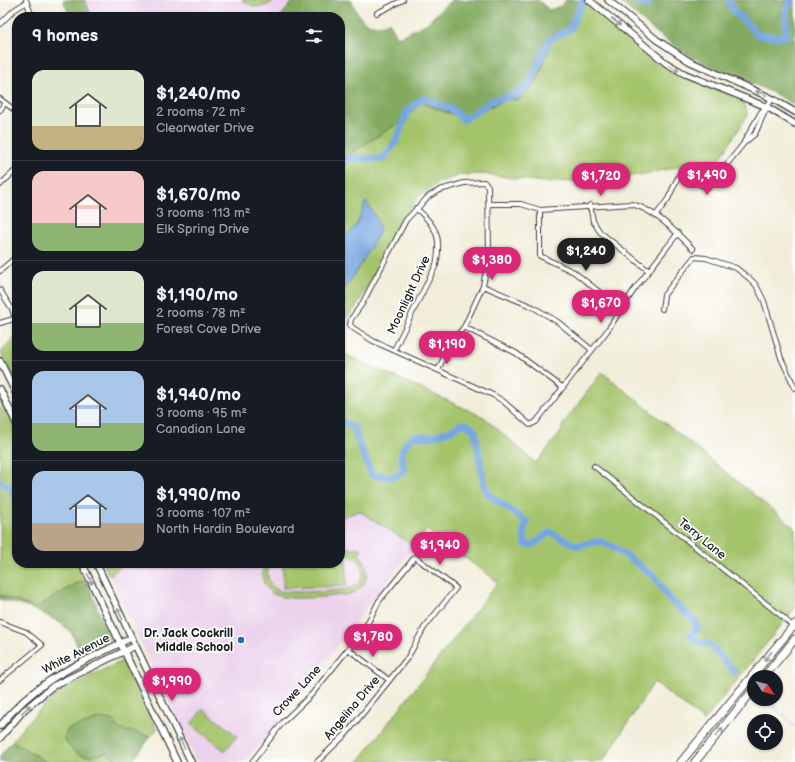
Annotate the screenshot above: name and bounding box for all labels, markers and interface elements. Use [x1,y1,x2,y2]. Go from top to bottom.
one-way arrow [611,18,622,27]
icon: filters [303,25,325,47]
text: 9 homes [32,26,98,46]
one-way arrow [668,64,680,72]
text: $1,240/mo [156,84,240,104]
icon: home [64,86,112,134]
one-way arrow [755,89,767,96]
text: 2 rooms · 72 m² [156,104,246,120]
text: Clearwater Drive [156,120,254,136]
pin: $1,490 [674,162,740,196]
pin: $1,720 [568,163,634,197]
text: $1,490 [687,167,727,183]
text: $1,720 [581,168,621,184]
text: $1,670/mo [156,185,241,205]
icon: home [64,187,112,235]
text: 3 rooms · 113 m² [156,205,250,221]
text: Elk Spring Drive [156,221,249,237]
pin: $1,240 [553,238,619,272]
text: $1,240 [566,243,606,259]
pin: $1,380 [459,247,525,281]
text: $1,380 [472,252,512,268]
street label: Moonlight Drive [384,253,434,337]
text: $1,190/mo [156,285,238,305]
icon: home [64,287,112,335]
pin: $1,670 [568,290,634,324]
text: $1,670 [581,295,621,311]
text: 2 rooms · 78 m² [156,305,246,321]
text: Forest Cove Drive [156,321,261,337]
pin: $1,190 [414,331,480,365]
text: $1,190 [428,336,466,352]
text: $1,940/mo [156,385,241,405]
icon: home [64,387,112,435]
text: 3 rooms · 95 m² [156,405,247,421]
text: Canadian Lane [156,421,245,437]
text: $1,990/mo [156,485,241,505]
icon: home [64,487,112,535]
text: 3 rooms · 107 m² [156,505,251,521]
street label: Terry Lane [675,515,729,563]
text: North Hardin Boulevard [156,521,295,537]
pin: $1,940 [407,532,473,566]
text: $1,940 [420,537,460,553]
one-way arrow [87,573,94,585]
one-way arrow [116,608,123,620]
pin: $1,780 [340,624,406,658]
place label: Dr. Jack Cockrill Middle School [144,626,233,655]
text: $1,780 [353,629,393,645]
street label: White Avenue [40,631,112,677]
marker: Dr. Jack Cockrill Middle School [236,635,246,645]
one-way arrow [763,651,772,662]
street label: Crowe Lane [269,662,325,720]
pin: $1,990 [139,668,205,702]
north arrow [747,670,783,706]
map controls [747,670,783,750]
text: $1,990 [152,673,192,689]
street label: Angelina Drive [321,673,383,743]
one-way arrow [21,704,31,714]
button: locate [747,714,783,750]
one-way arrow [715,726,724,737]
one-way arrow [178,738,185,750]

